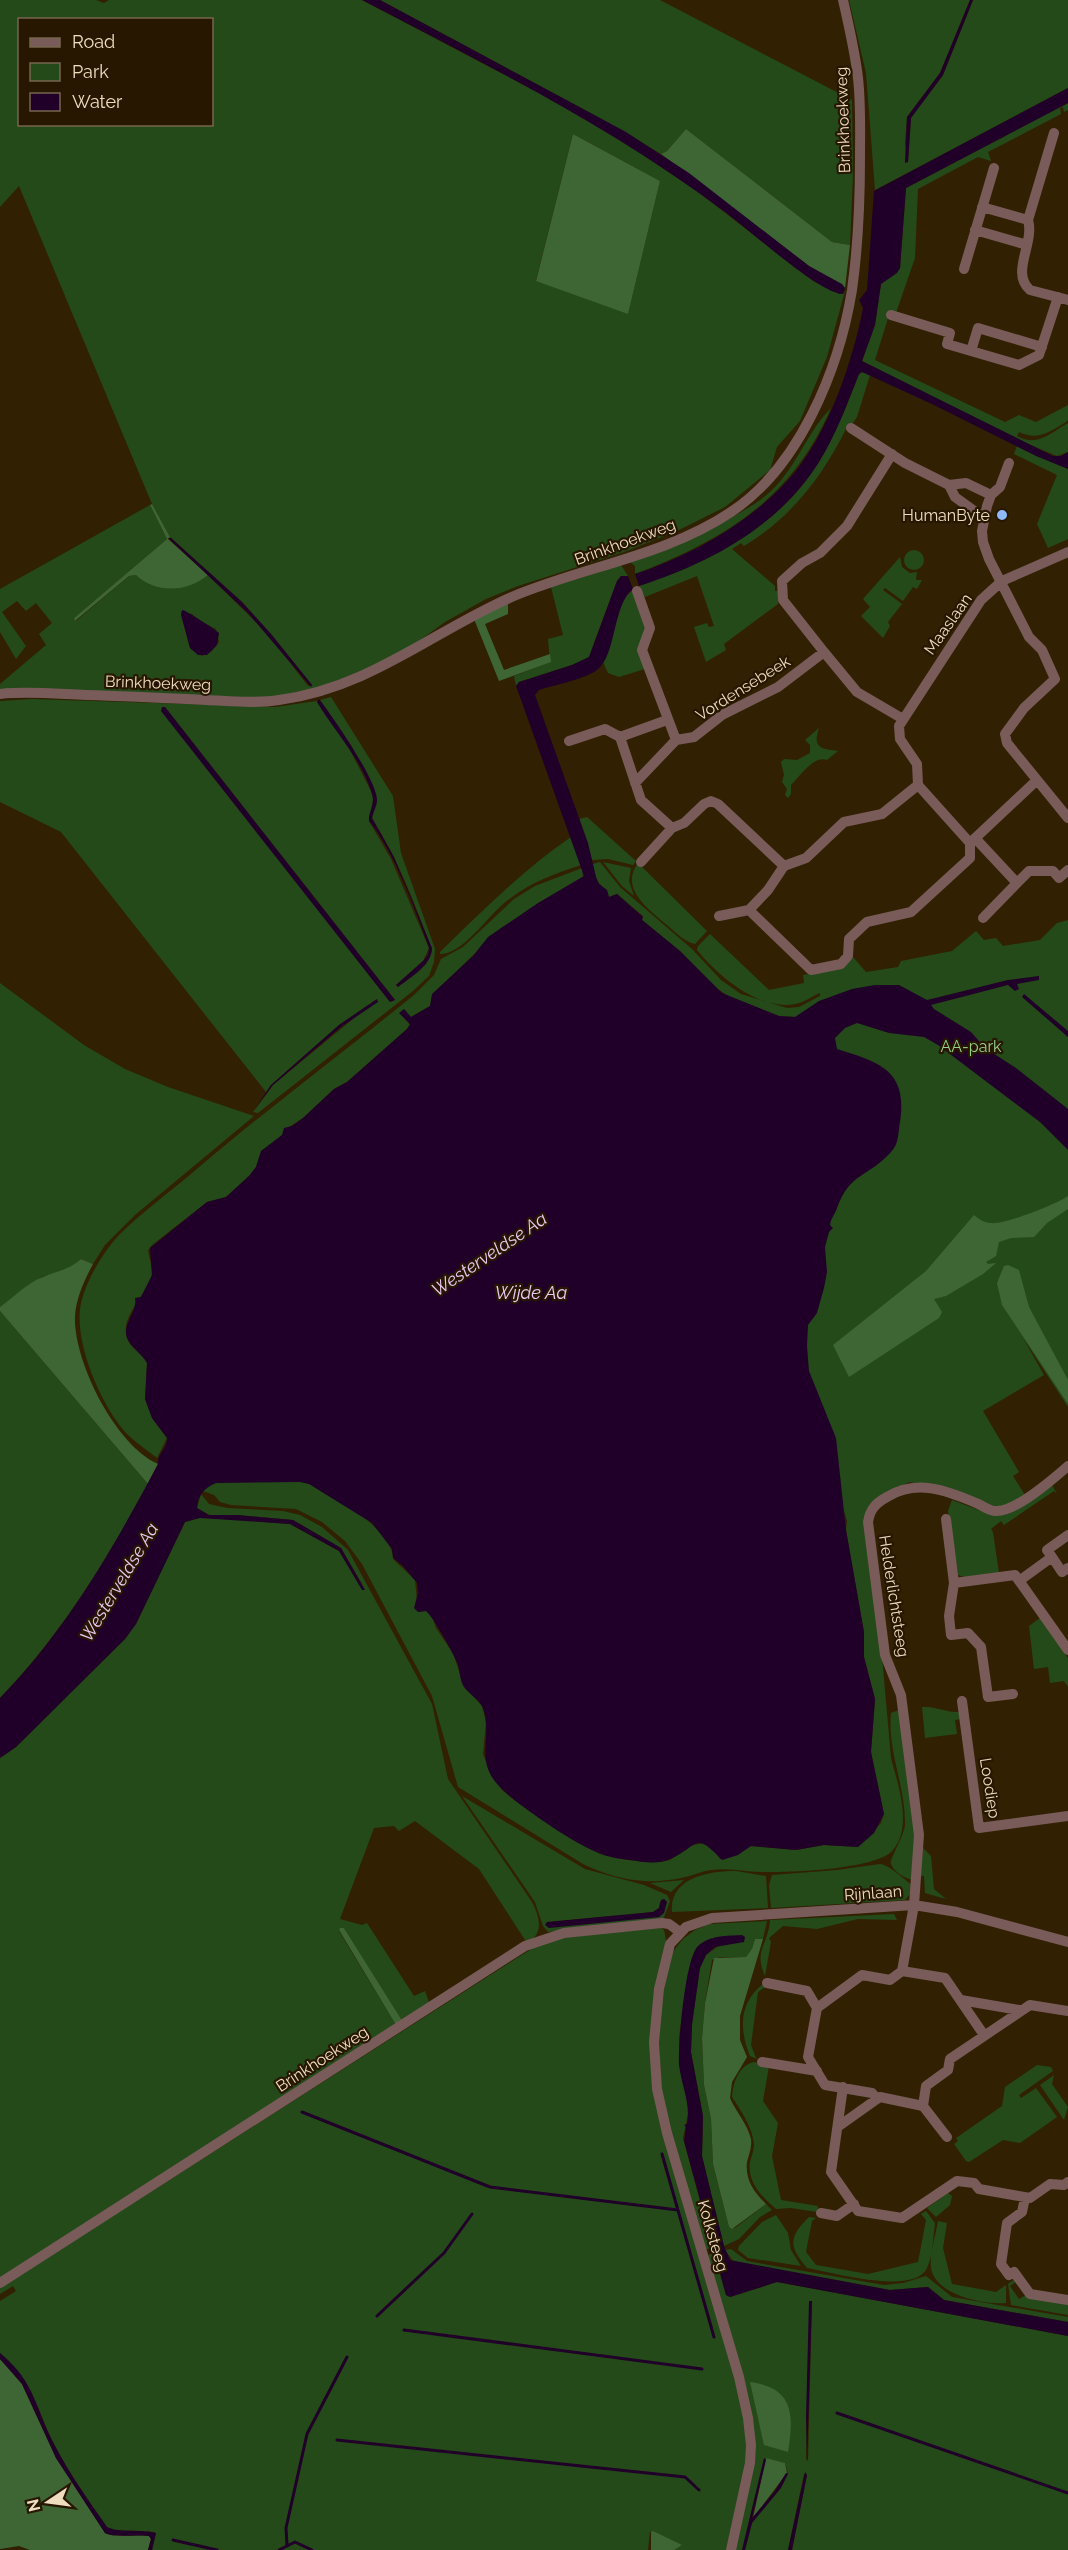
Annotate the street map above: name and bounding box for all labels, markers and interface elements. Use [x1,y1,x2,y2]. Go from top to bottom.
legend [18,18,213,126]
text: Road [72,31,115,52]
text: Park [72,61,109,82]
street label: Brinkhoekweg [832,67,854,173]
text: Water [72,91,123,112]
place label: HumanByte [902,506,990,525]
marker: HumanByte [995,508,1009,522]
street label: Brinkhoekweg [572,515,678,569]
street label: Maaslaan [920,590,976,658]
street label: Vordensebeek [692,651,794,725]
street label: Brinkhoekweg [105,672,211,694]
park label: AA-park [940,1037,1002,1056]
water label: Westerveldse Aa [427,1208,551,1300]
water label: Wijde Aa [495,1282,567,1303]
water label: Westerveldse Aa [75,1519,163,1645]
street label: Helderlichtsteeg [875,1534,913,1658]
street label: Loodiep [976,1756,1004,1820]
street label: Rijnlaan [843,1882,903,1904]
street label: Brinkhoekweg [272,2022,372,2096]
street label: Kolksteeg [694,2198,732,2274]
north arrow [18,2472,78,2532]
text: N [23,2497,45,2513]

